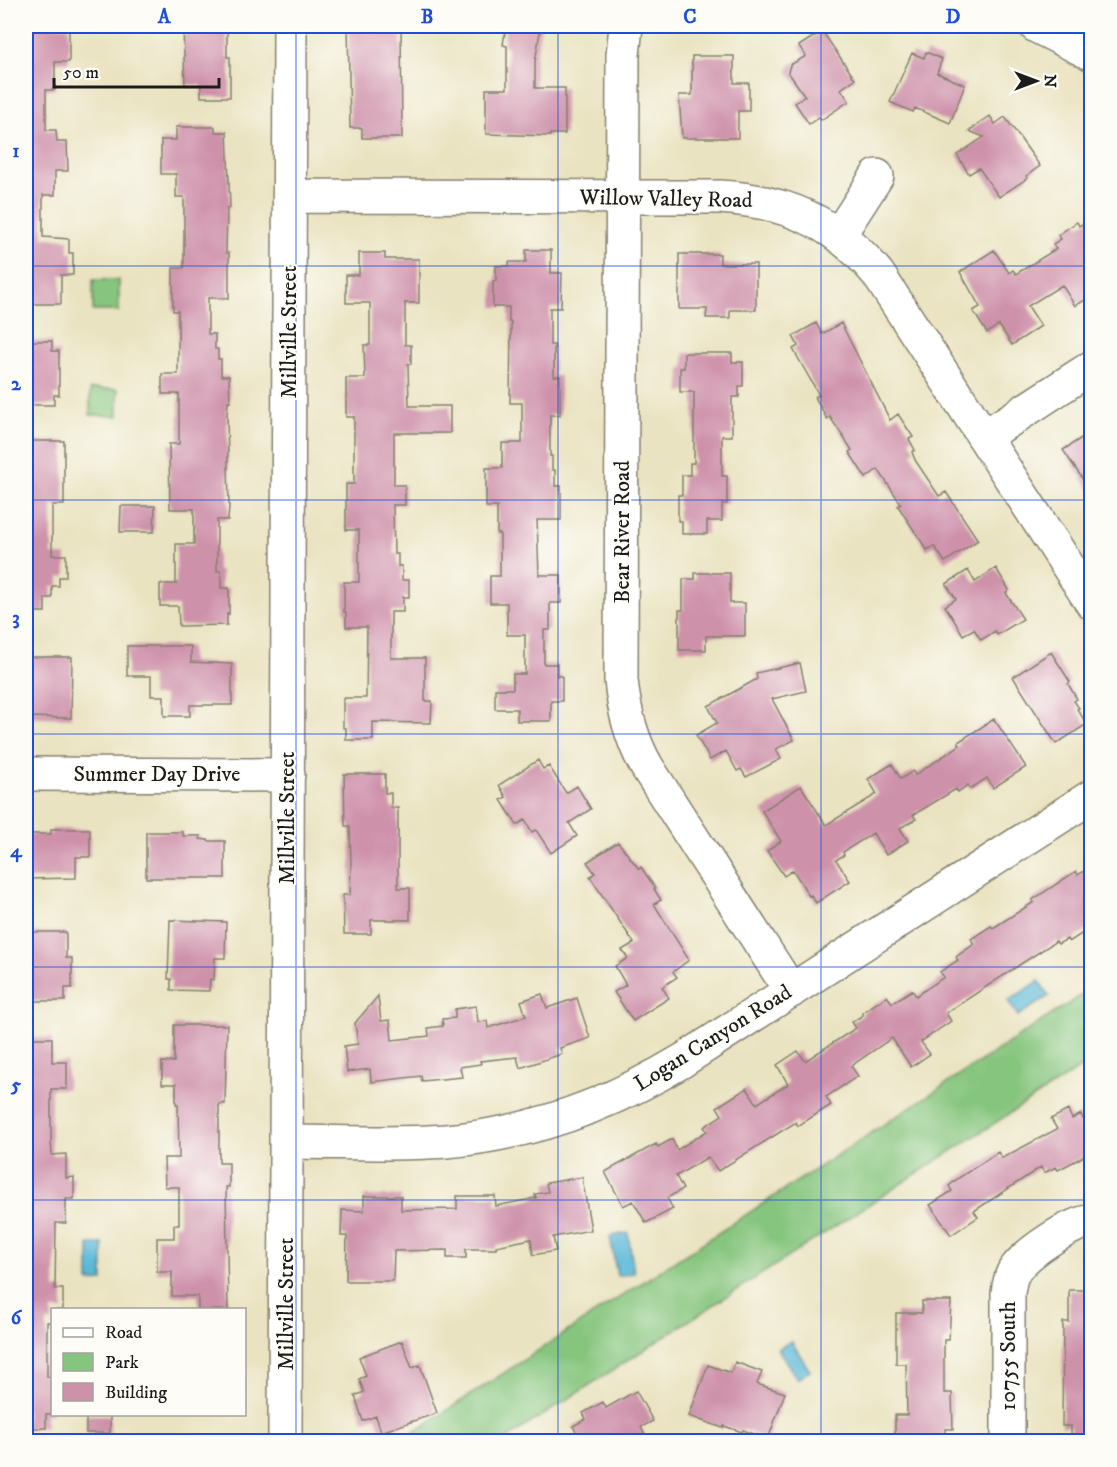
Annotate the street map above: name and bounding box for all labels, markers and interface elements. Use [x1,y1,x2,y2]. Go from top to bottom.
text: A [157,5,172,30]
text: B [421,5,433,30]
text: C [683,5,697,30]
text: D [946,5,961,30]
scale bar [54,51,219,89]
north arrow [1006,51,1066,111]
text: 50 m [63,62,99,84]
text: N [1040,74,1060,88]
text: 1 [12,139,20,164]
street label: Willow Valley Road [578,184,753,214]
street label: Millville Street [276,265,303,399]
text: 2 [11,372,22,397]
street label: Bear River Road [609,461,636,603]
text: 3 [12,606,20,631]
street label: Millville Street [274,751,301,885]
street label: Summer Day Drive [74,761,240,788]
text: 4 [10,839,23,864]
street label: Logan Canyon Road [629,979,797,1097]
text: 5 [10,1073,21,1098]
street label: Millville Street [273,1237,300,1371]
street label: 10755 South [995,1301,1022,1411]
text: 6 [11,1306,23,1331]
legend [51,1308,246,1416]
text: Road [105,1322,142,1344]
text: Park [105,1352,139,1374]
text: Building [105,1382,167,1404]

